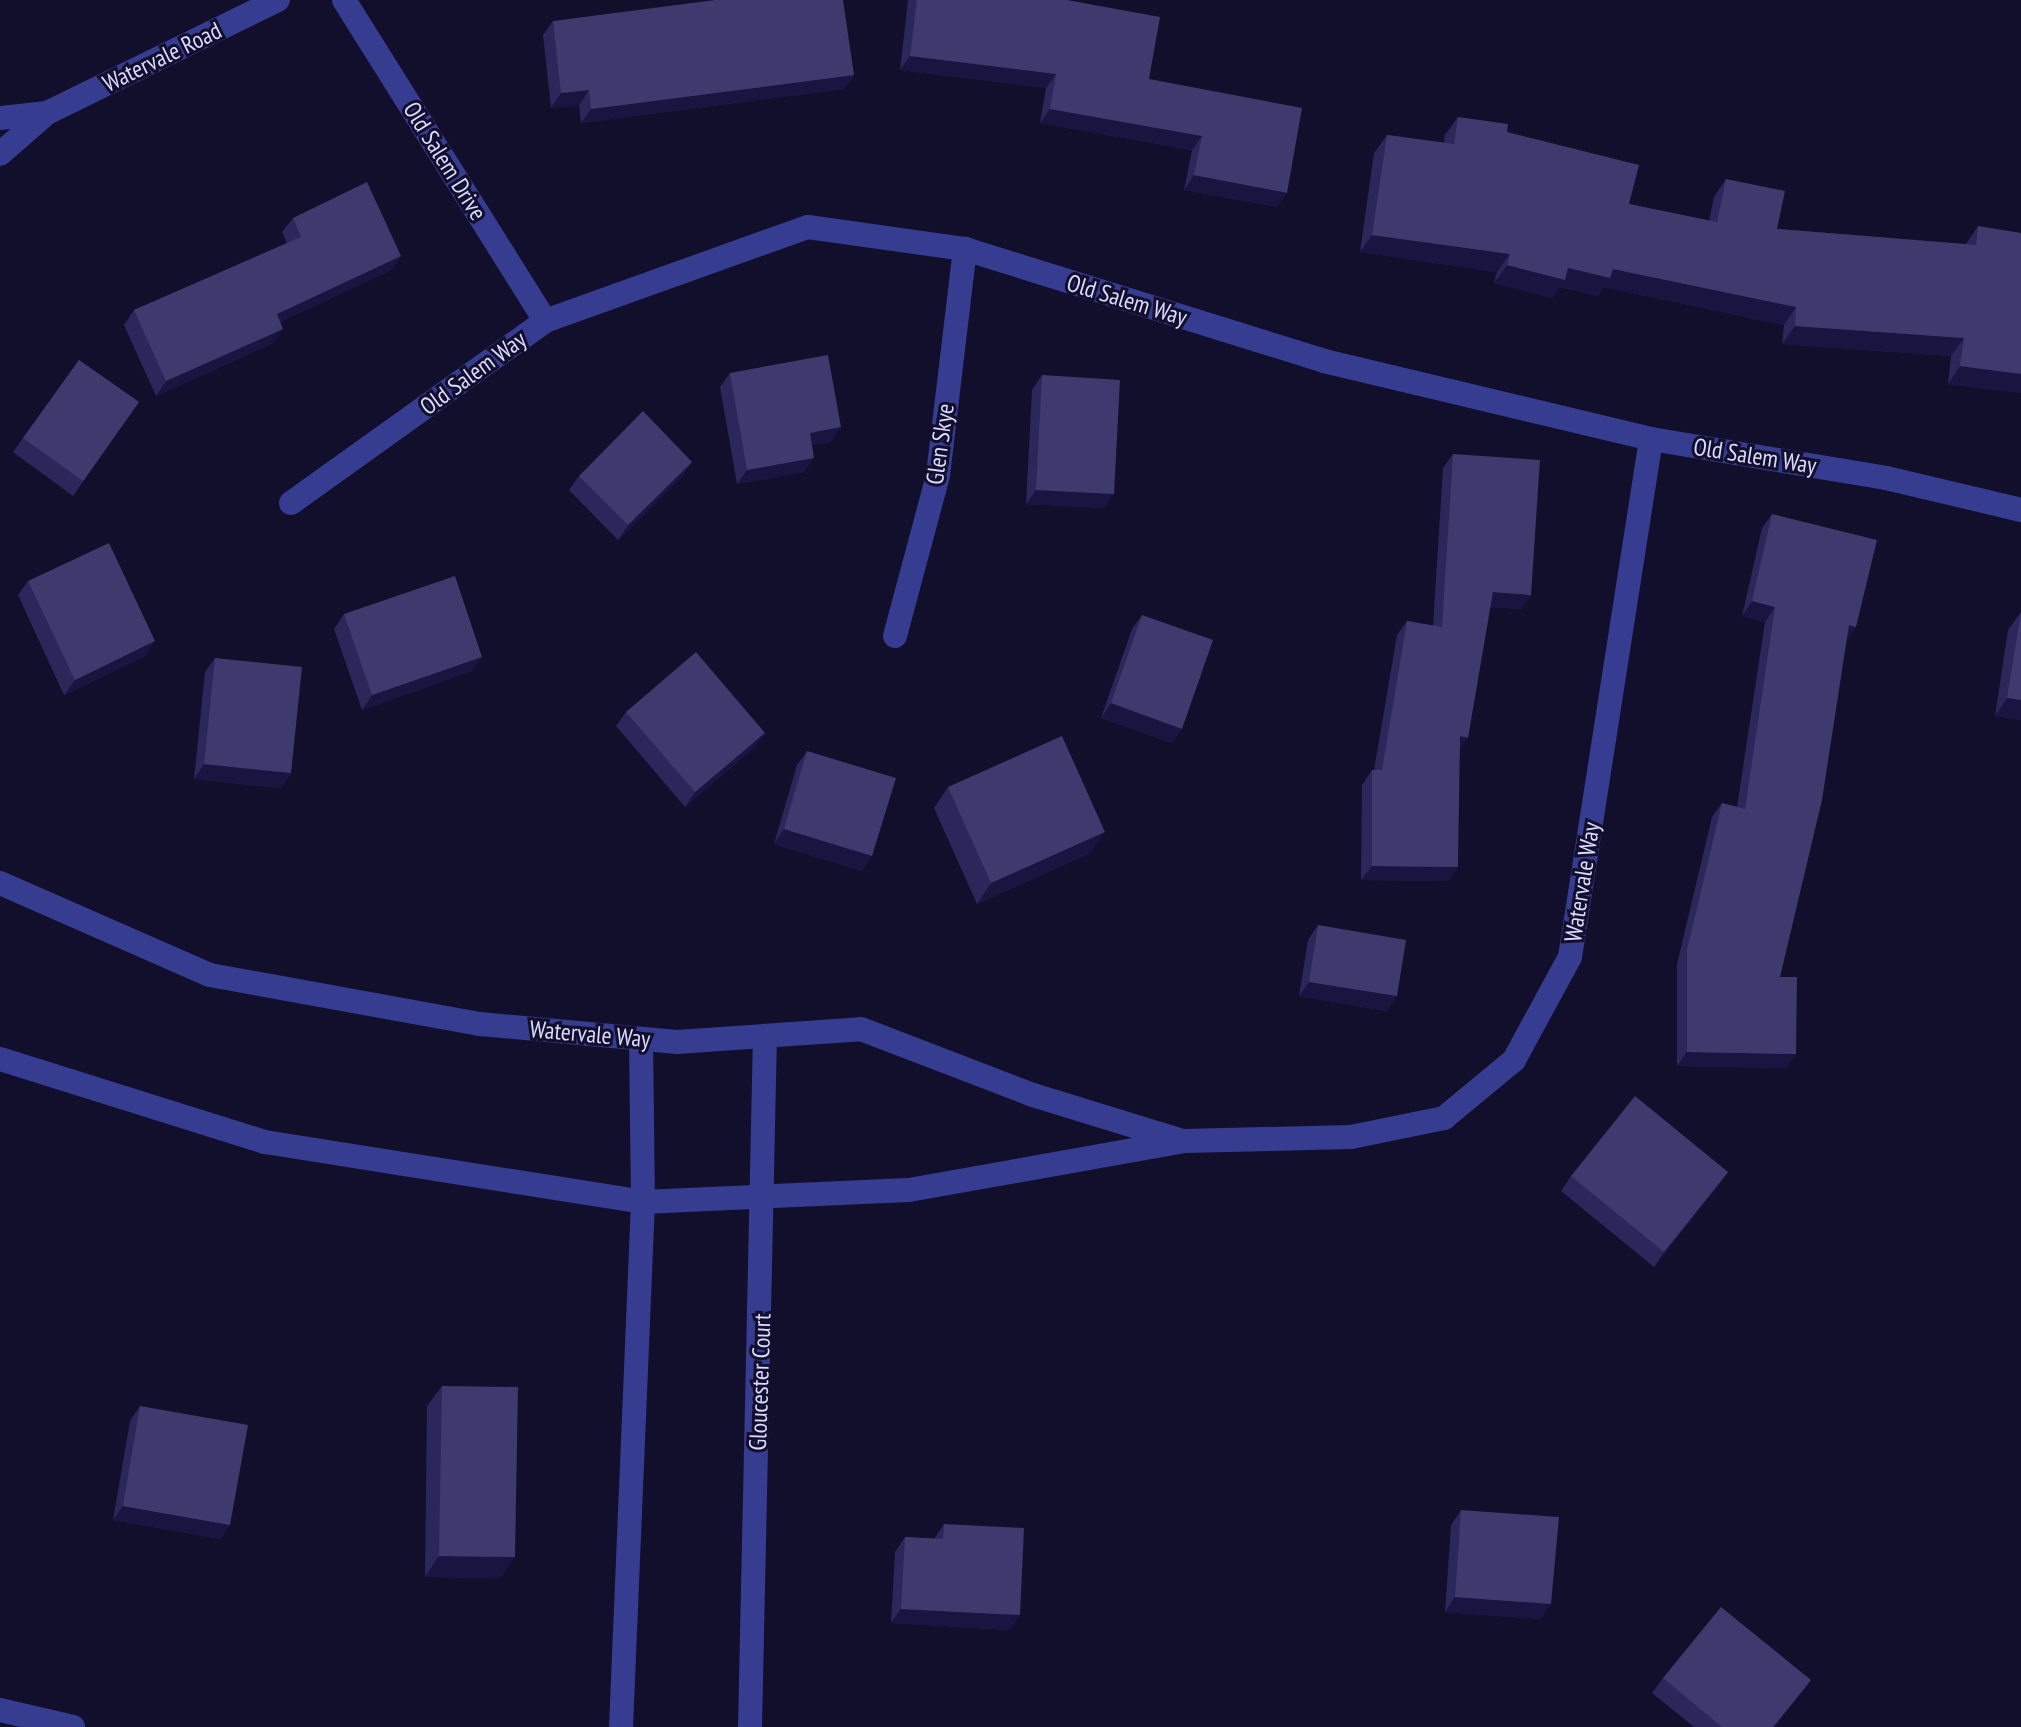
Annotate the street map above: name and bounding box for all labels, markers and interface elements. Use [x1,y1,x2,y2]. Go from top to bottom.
street label: Watervale Road [98,16,226,98]
street label: Old Salem Drive [397,97,493,225]
street label: Old Salem Way [1063,268,1191,332]
street label: Old Salem Way [414,325,532,421]
street label: Glen Skye [920,402,960,486]
street label: Old Salem Way [1691,432,1819,480]
street label: Watervale Way [1558,820,1606,944]
street label: Watervale Way [528,1014,652,1054]
street label: Gloucester Court [743,1313,777,1451]

